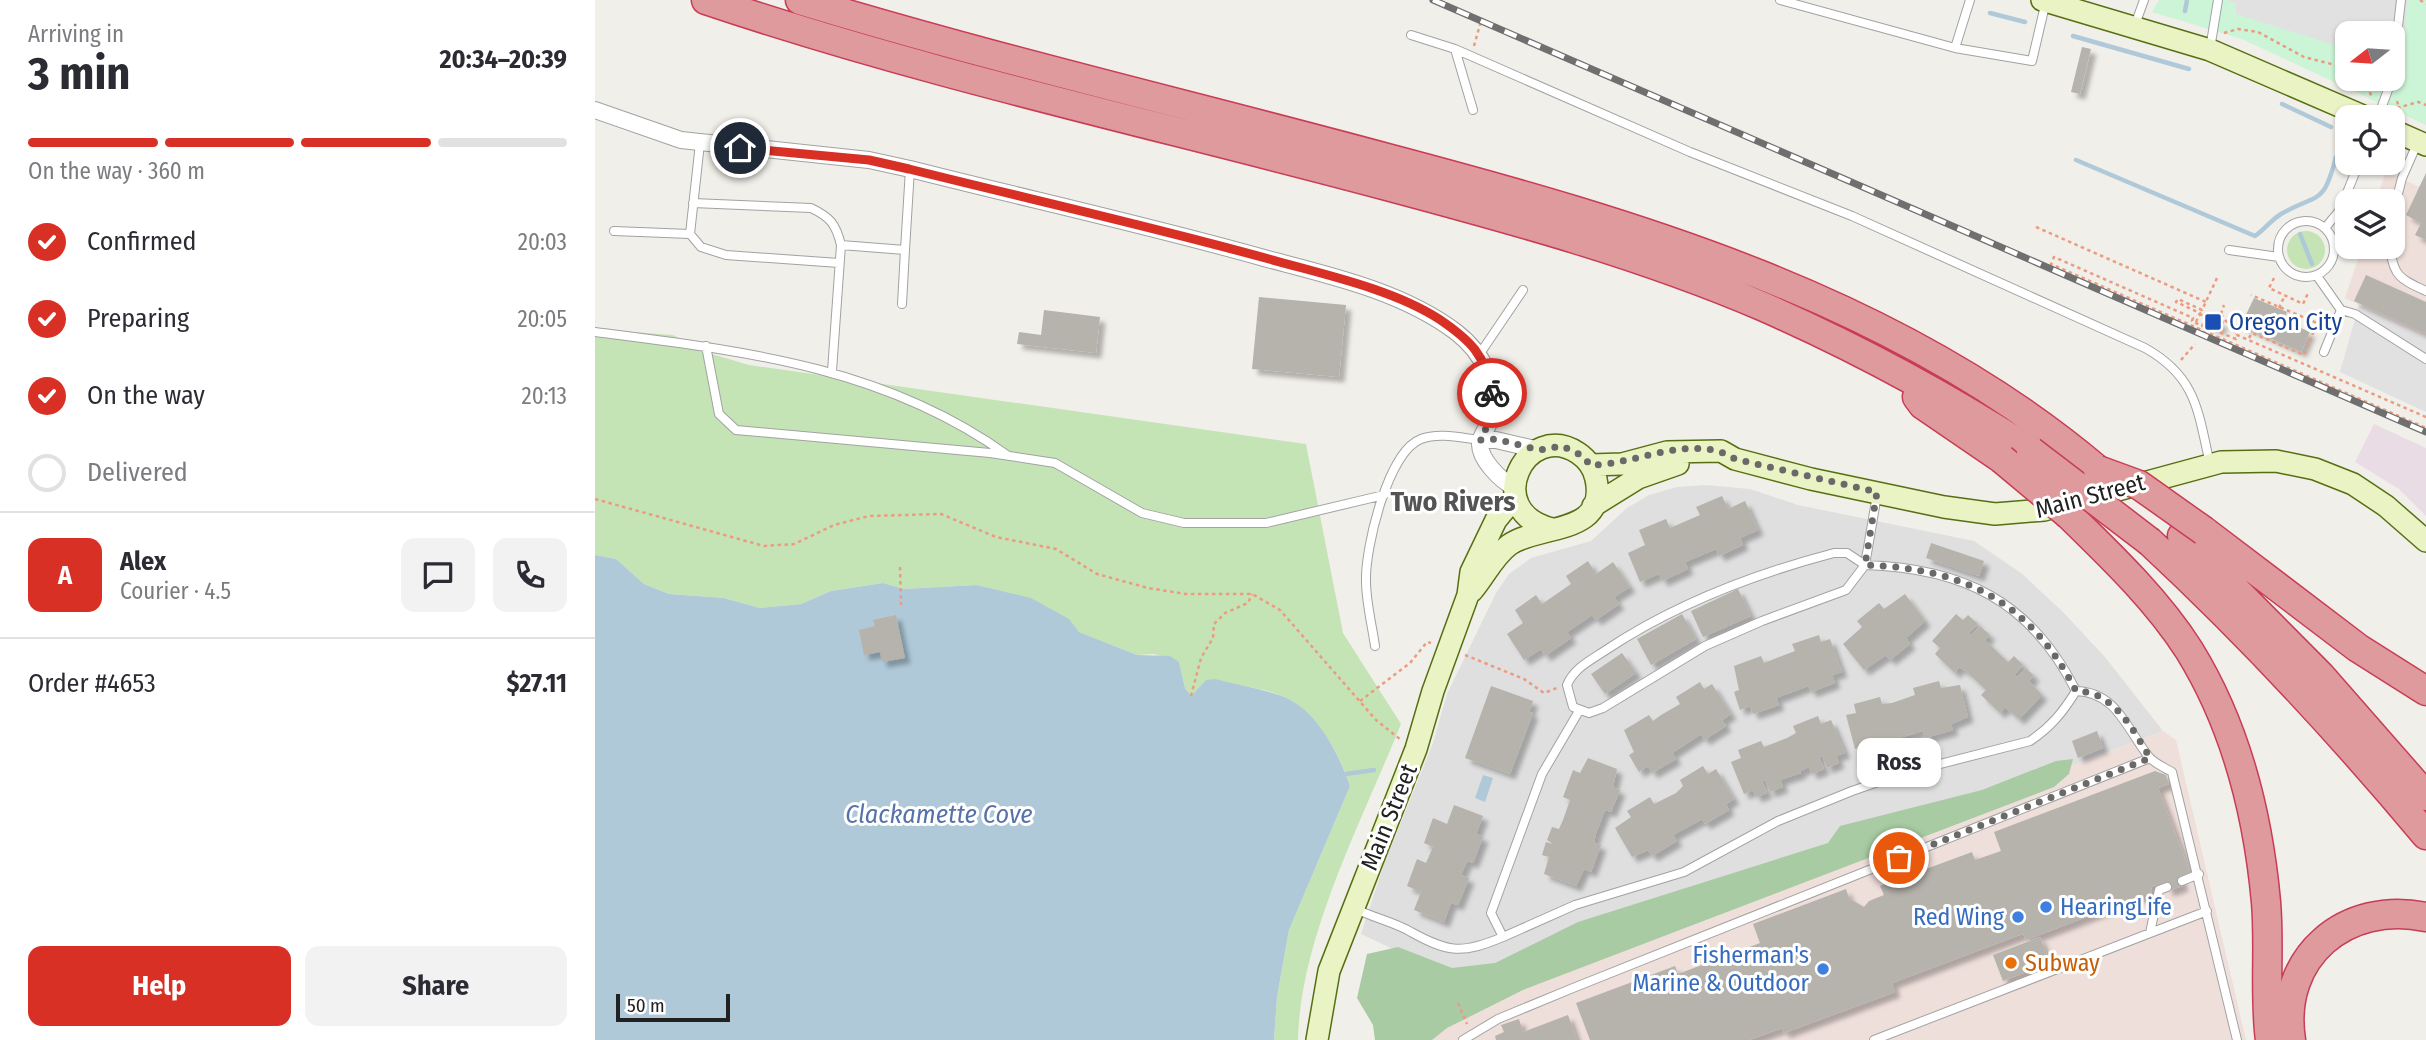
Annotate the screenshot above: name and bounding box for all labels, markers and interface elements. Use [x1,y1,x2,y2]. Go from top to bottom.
text: Arriving in [28,20,124,48]
north arrow [2335,21,2405,91]
map controls [2335,21,2405,259]
text: 20:34–20:39 [440,44,567,75]
text: 3 min [28,46,130,101]
button: locate [2335,105,2405,175]
pin [710,118,770,178]
icon: home [721,129,759,167]
text: On the way · 360 m [28,157,205,185]
button: layers [2335,189,2405,259]
icon: check [28,223,66,261]
text: Confirmed [87,226,197,257]
text: 20:03 [518,228,567,256]
icon: check [28,300,66,338]
text: Preparing [87,303,189,334]
text: 20:05 [517,305,567,333]
place label: Oregon City [2229,308,2342,336]
marker: Oregon City [2203,312,2223,332]
courier [1457,358,1527,428]
icon: bike [1473,374,1511,412]
icon: check [28,377,66,415]
text: On the way [87,380,205,411]
text: 20:13 [522,382,567,410]
text: Delivered [87,457,188,488]
street label: Main Street [2032,468,2148,524]
district label: Two Rivers [1390,485,1516,518]
button: chat [401,538,475,612]
button: phone [493,538,567,612]
text: Alex [120,546,166,577]
text: A [58,560,72,591]
text: Courier · 4.5 [120,577,231,605]
text: Order #4653 [28,668,156,699]
text: $27.11 [506,668,567,699]
callout: Ross [1857,739,1941,788]
text: Ross [1877,748,1921,776]
street label: Main Street [1355,760,1423,874]
water label: Clackamette Cove [845,799,1033,830]
pin [1869,828,1929,888]
icon: bag [1880,839,1918,877]
place label: HearingLife [2060,893,2172,921]
marker: HearingLife [2038,899,2054,915]
place label: Red Wing [1913,903,2005,931]
marker: Red Wing [2010,909,2026,925]
place label: Fisherman's Marine & Outdoor [1632,941,1810,997]
button: Help [28,946,291,1026]
button: Share [305,946,567,1026]
place label: Subway [2025,949,2100,977]
marker: Subway [2003,955,2019,971]
marker: Fisherman's Marine & Outdoor [1815,961,1831,977]
scale bar [616,991,730,1023]
text: 50 m [627,994,665,1017]

